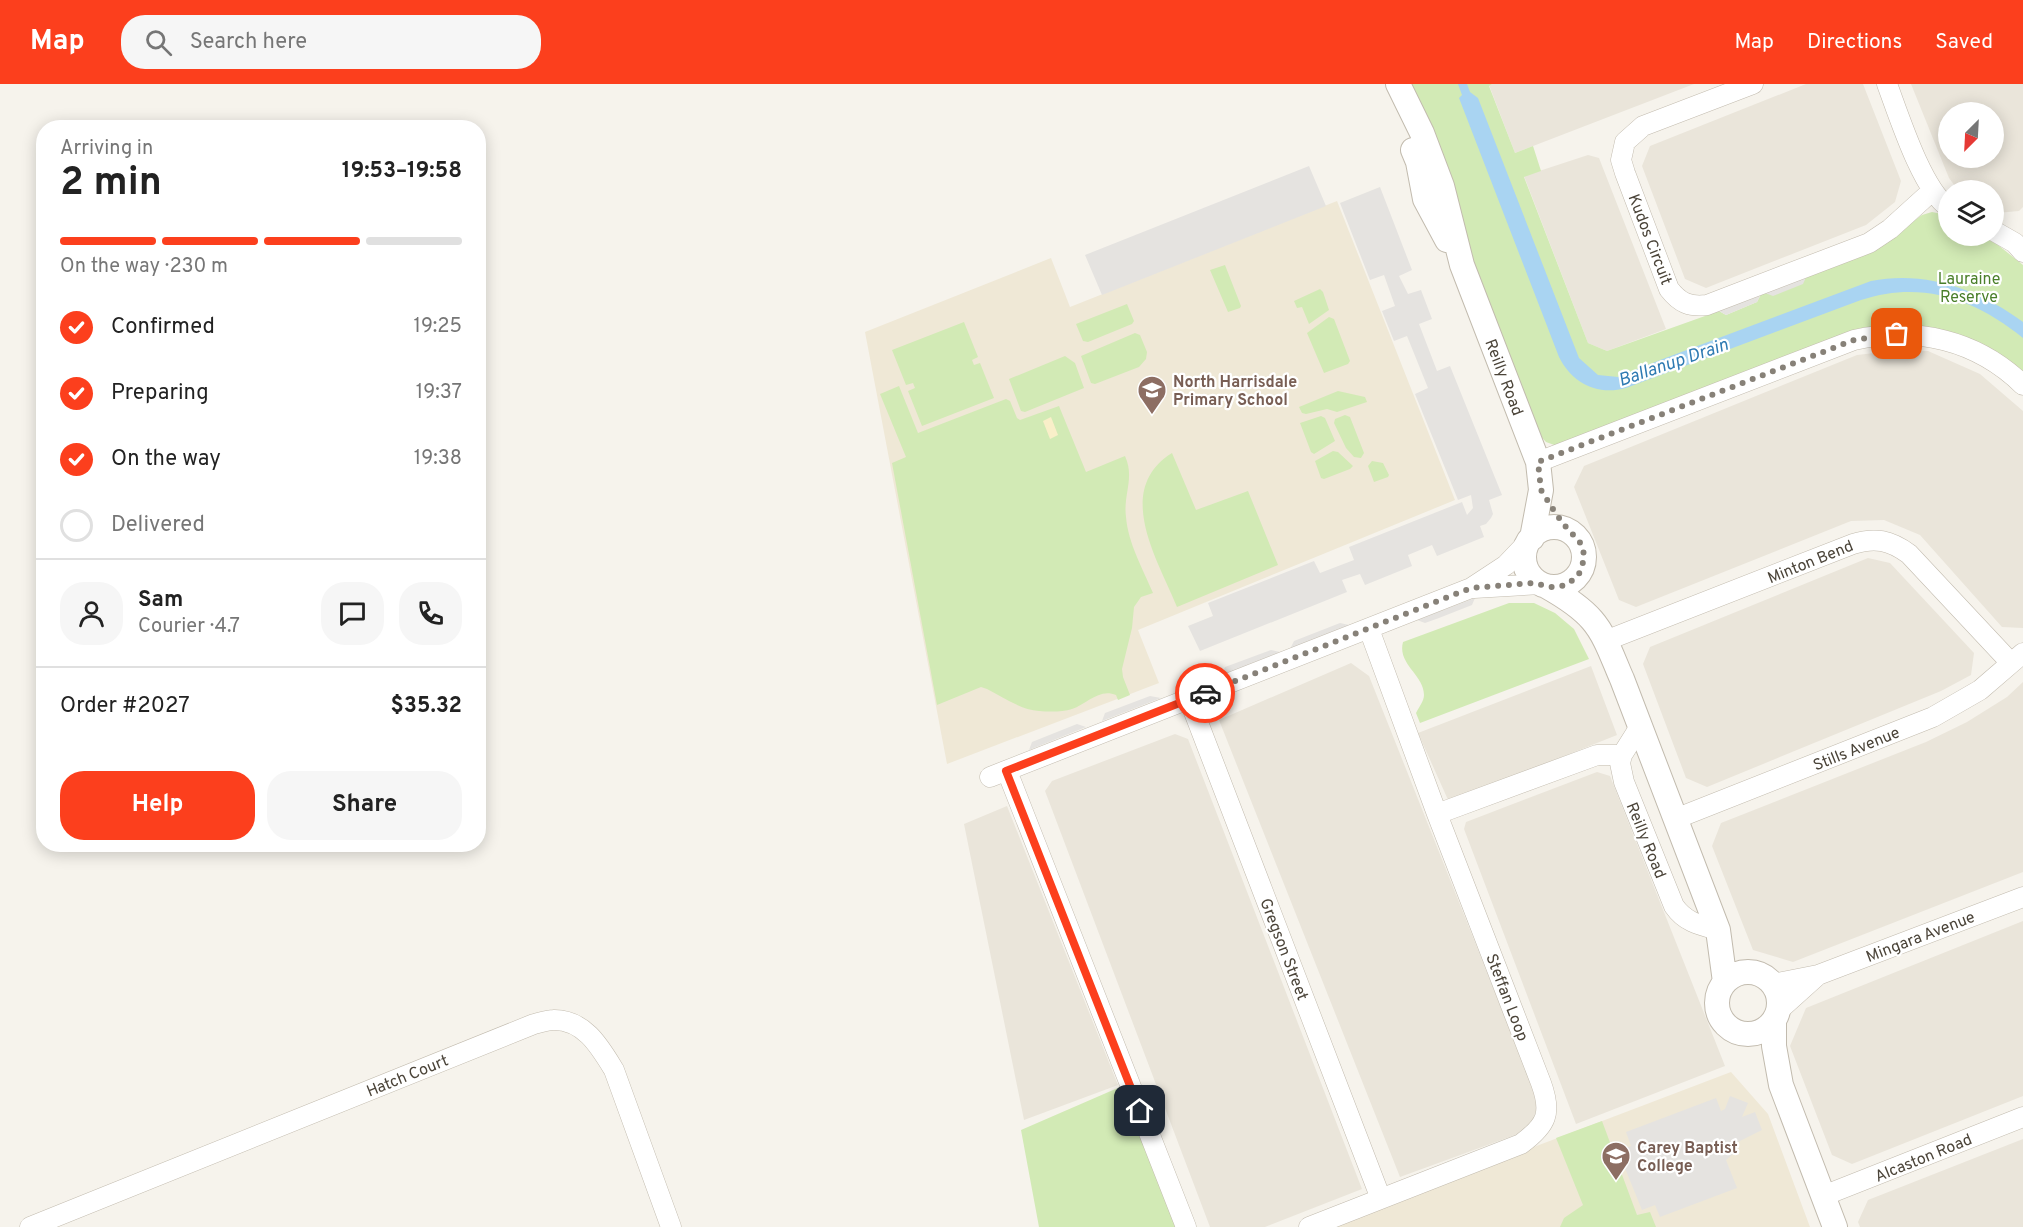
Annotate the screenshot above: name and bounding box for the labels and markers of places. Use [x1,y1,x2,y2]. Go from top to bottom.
pin [1871,308,1922,359]
place label: North Harrisdale Primary School [1173,373,1297,411]
school or university icon: North Harrisdale Primary School [1136,374,1168,416]
pin [1114,1085,1165,1136]
place label: Carey Baptist College [1637,1139,1738,1177]
school or university icon: Carey Baptist College [1600,1140,1632,1182]

